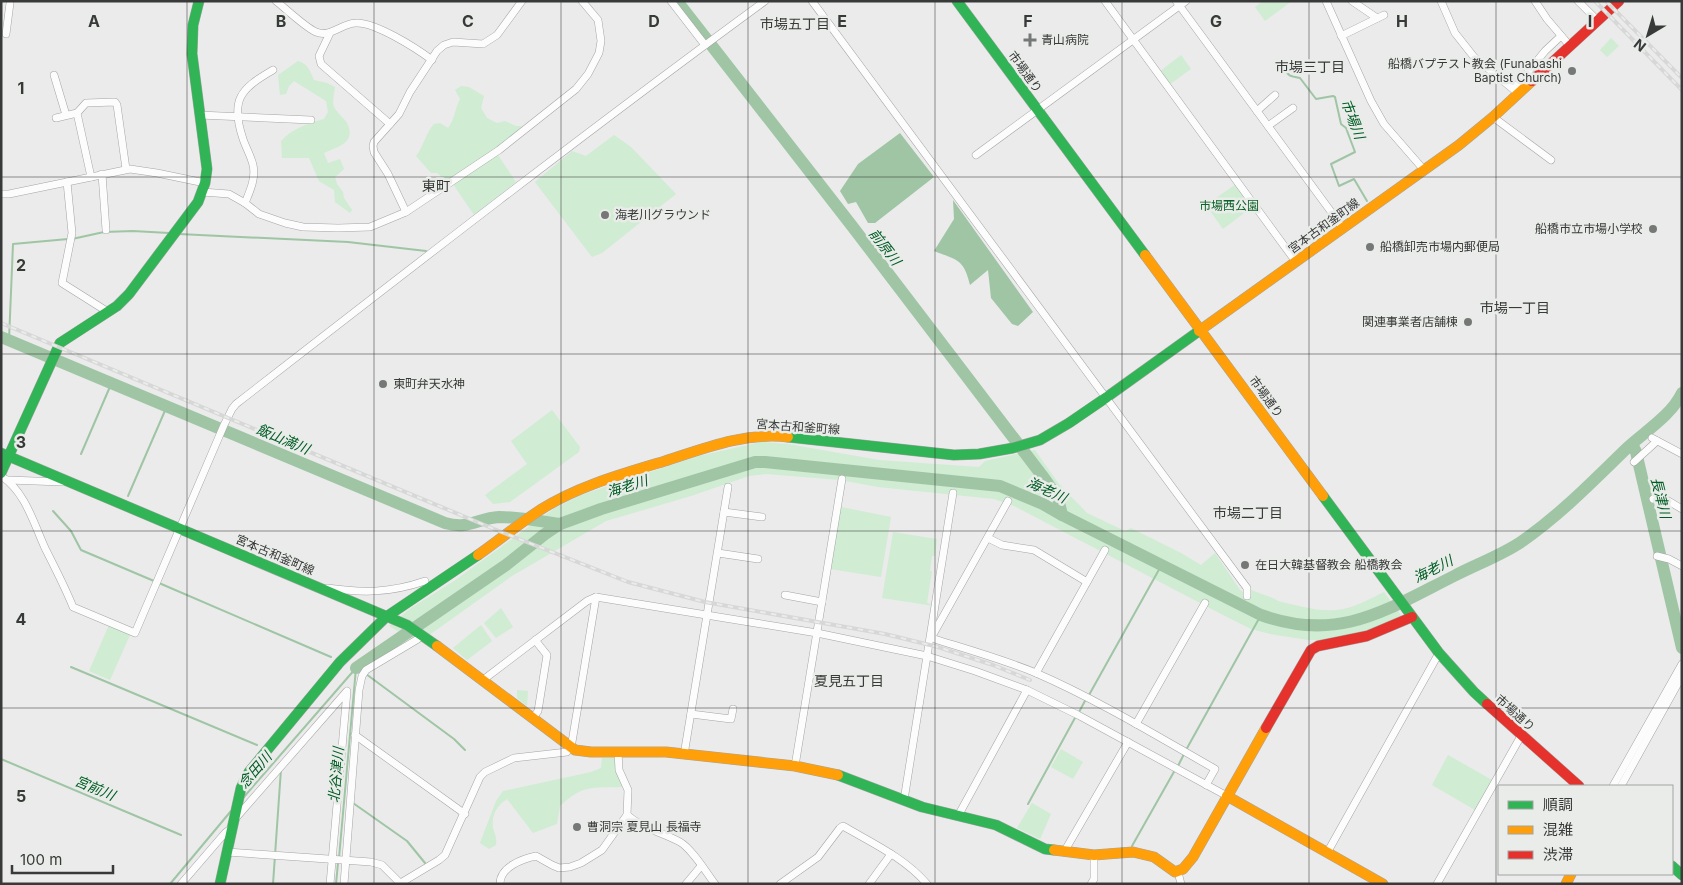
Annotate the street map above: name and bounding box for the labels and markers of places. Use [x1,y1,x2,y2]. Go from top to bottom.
place label: 青山病院 [1041,32,1089,47]
marker: 青山病院 [1023,33,1037,47]
place label: 船橋バプテスト教会 (Funabashi Baptist Church) [1388,56,1562,85]
marker: 船橋バプテスト教会 (Funabashi Baptist Church) [1566,65,1578,77]
place label: 海老川グラウンド [615,207,711,222]
marker: 海老川グラウンド [599,209,611,221]
place label: 船橋市立市場小学校 [1535,221,1643,236]
marker: 船橋市立市場小学校 [1647,223,1659,235]
place label: 船橋卸売市場内郵便局 [1380,239,1500,254]
marker: 船橋卸売市場内郵便局 [1364,241,1376,253]
place label: 関連事業者店舗棟 [1362,314,1458,329]
marker: 関連事業者店舗棟 [1462,316,1474,328]
place label: 東町弁天水神 [393,376,465,391]
marker: 東町弁天水神 [377,378,389,390]
place label: 在日大韓基督教会 船橋教会 [1255,557,1402,572]
marker: 在日大韓基督教会 船橋教会 [1239,559,1251,571]
place label: 曹洞宗 夏見山 長福寺 [587,819,702,834]
marker: 曹洞宗 夏見山 長福寺 [571,821,583,833]

